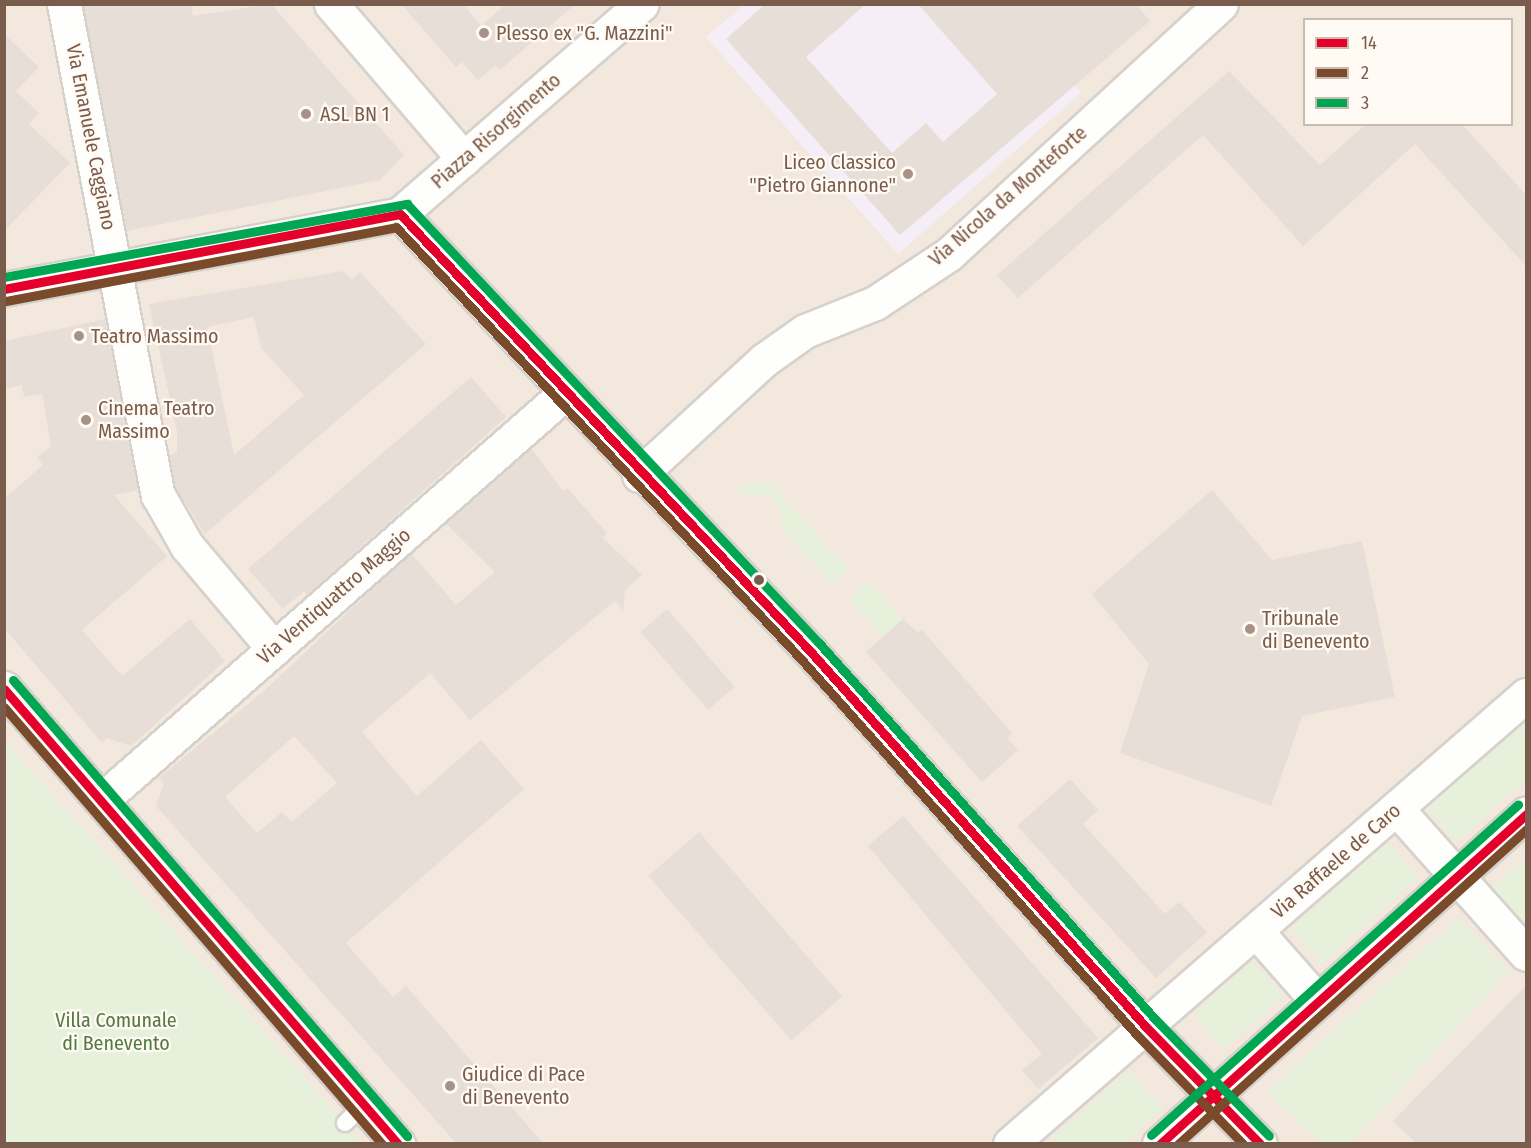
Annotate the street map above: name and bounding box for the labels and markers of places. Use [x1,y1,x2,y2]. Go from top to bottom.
place label: Plesso ex "G. Mazzini" [496,21,673,45]
marker: Plesso ex "G. Mazzini" [477,26,491,40]
place label: ASL BN 1 [320,102,390,126]
marker: ASL BN 1 [297,105,315,123]
place label: Liceo Classico "Pietro Giannone" [749,150,896,197]
marker: Liceo Classico "Pietro Giannone" [901,167,915,181]
place label: Teatro Massimo [91,324,219,348]
marker: Teatro Massimo [72,329,86,343]
place label: Cinema Teatro Massimo [98,396,215,443]
marker: Cinema Teatro Massimo [79,413,93,427]
unlabelled marker [753,574,765,586]
place label: Tribunale di Benevento [1262,606,1370,653]
marker: Tribunale di Benevento [1243,622,1257,636]
place label: Giudice di Pace di Benevento [462,1062,585,1109]
marker: Giudice di Pace di Benevento [443,1079,457,1093]

